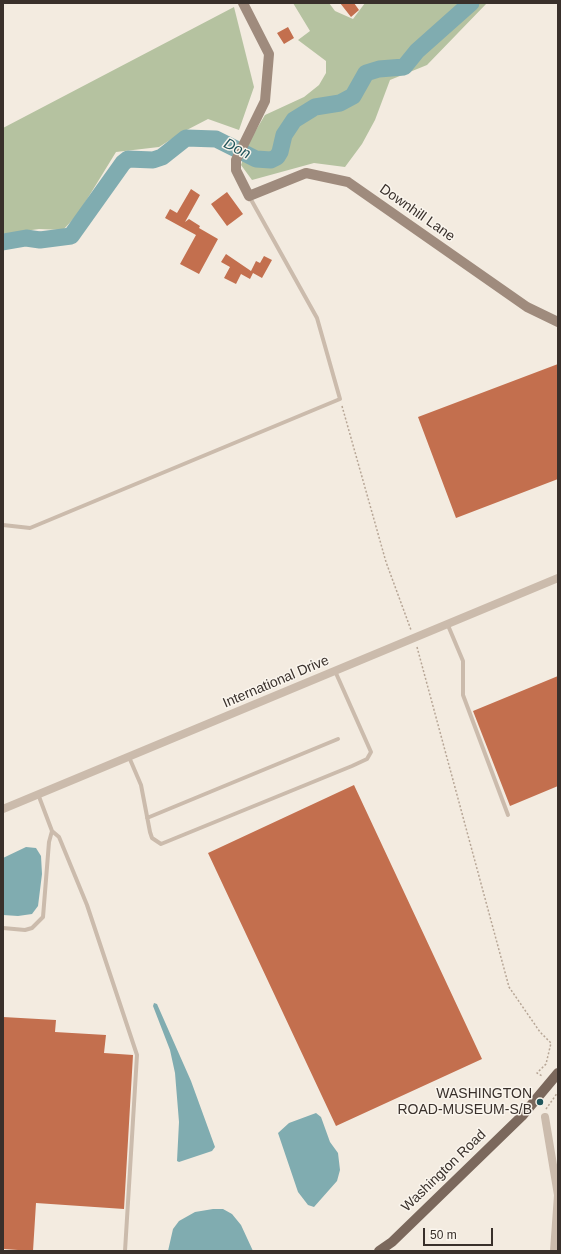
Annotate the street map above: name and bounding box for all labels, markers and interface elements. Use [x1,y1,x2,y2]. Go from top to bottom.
water label: Don [221,135,253,163]
street label: Downhill Lane [376,181,458,245]
street label: International Drive [220,652,332,712]
place label: WASHINGTON ROAD-MUSEUM-S/B [397,1086,532,1118]
marker: WASHINGTON ROAD-MUSEUM-S/B [535,1097,545,1107]
street label: Washington Road [398,1126,490,1216]
scale bar [425,1220,495,1246]
text: 50 m [430,1228,457,1242]

